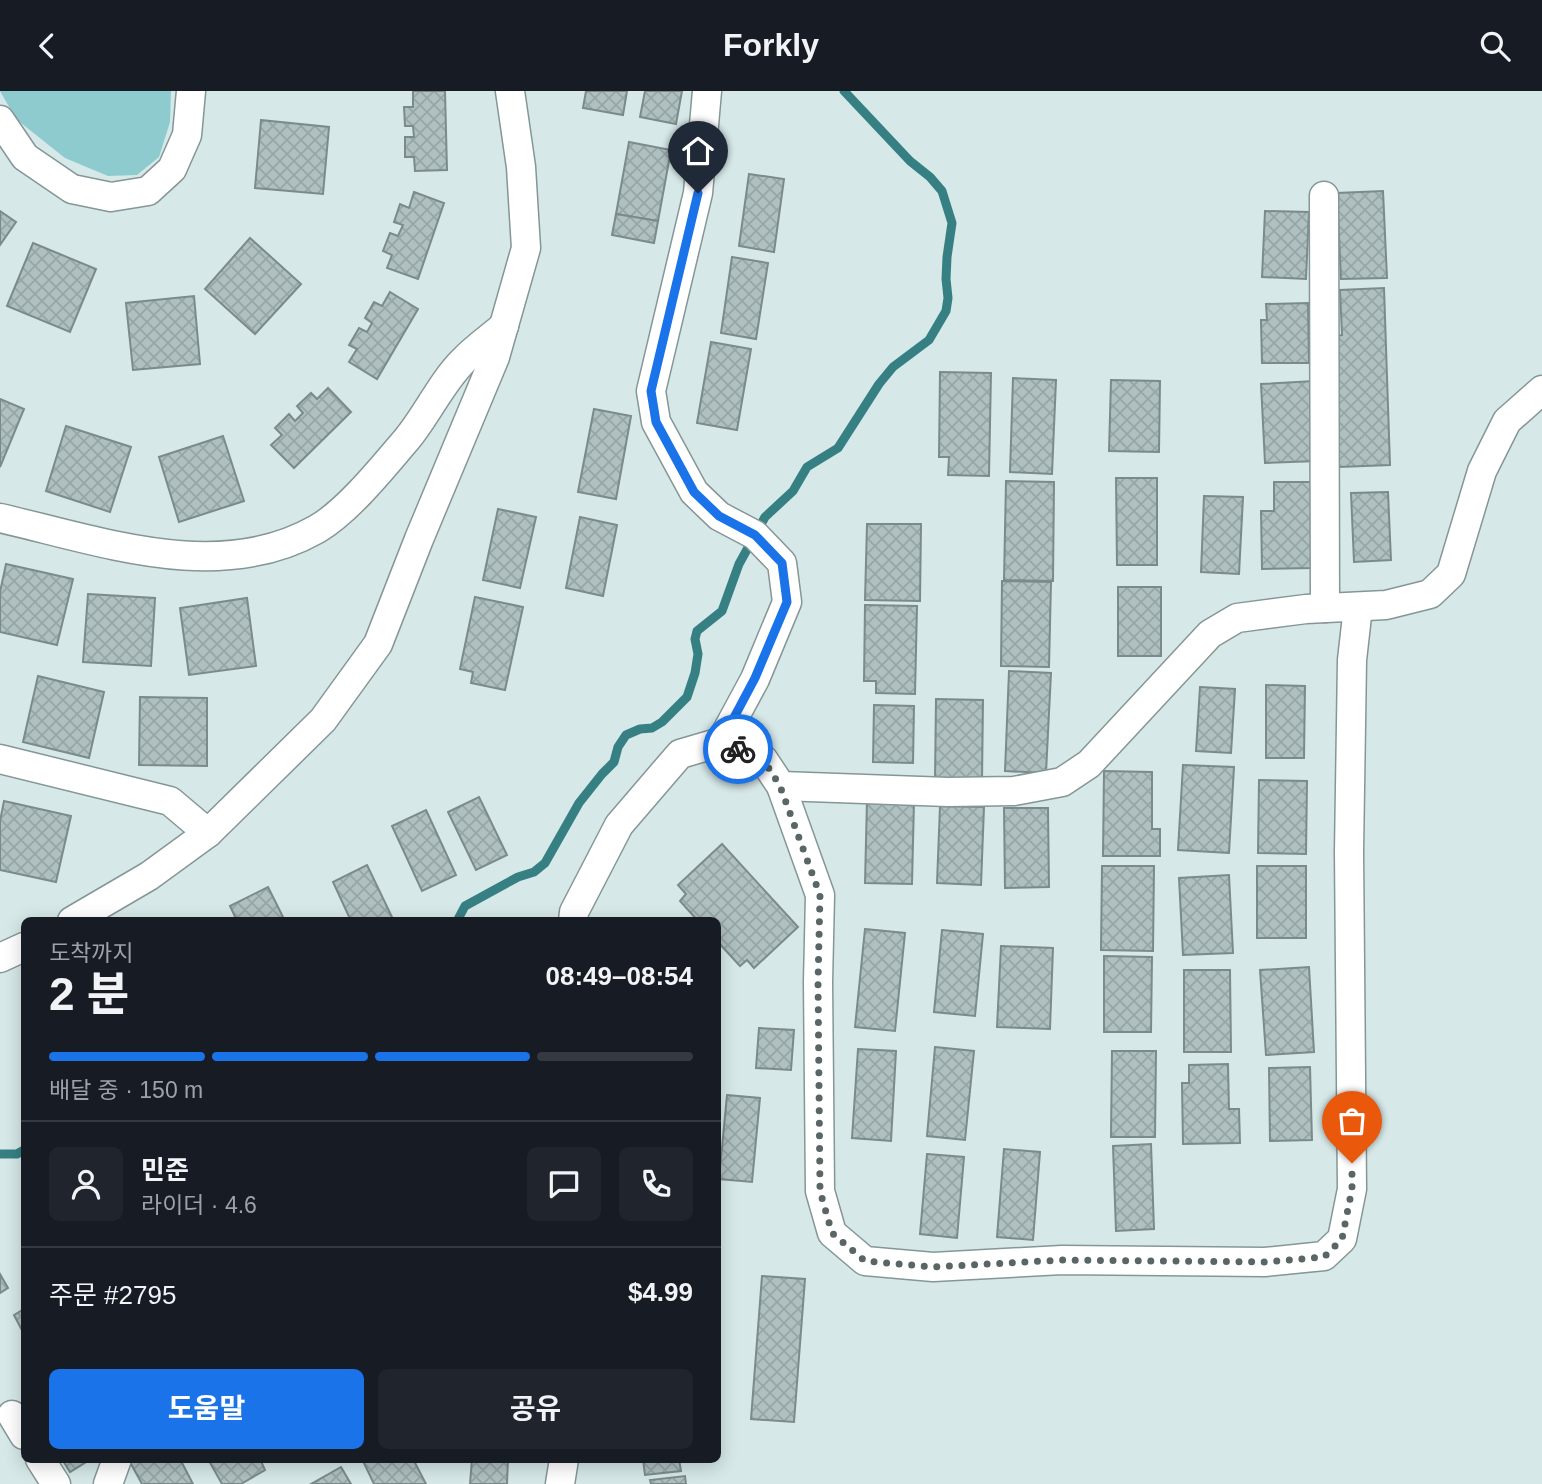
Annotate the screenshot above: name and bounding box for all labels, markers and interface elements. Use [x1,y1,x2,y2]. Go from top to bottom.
icon: back [28,27,66,65]
text: Forkly [723,27,819,63]
icon: search [1476,27,1514,65]
pin [668,121,728,193]
icon: home [679,132,717,170]
courier [703,714,773,784]
icon: bike [719,730,757,768]
text: 도착까지 [49,940,134,966]
text: 08:49–08:54 [546,961,693,991]
text: 2 분 [49,968,130,1020]
text: 배달 중 · 150 m [49,1077,203,1103]
pin [1322,1091,1382,1163]
icon: bag [1333,1102,1371,1140]
button: person [49,1147,123,1221]
button: chat [527,1147,601,1221]
button: phone [619,1147,693,1221]
text: 민준 [141,1155,189,1185]
text: 라이더 · 4.6 [141,1192,257,1218]
text: $4.99 [628,1277,693,1307]
text: 주문 #2795 [49,1280,176,1310]
button: 도움말 [49,1369,364,1449]
button: 공유 [378,1369,693,1449]

